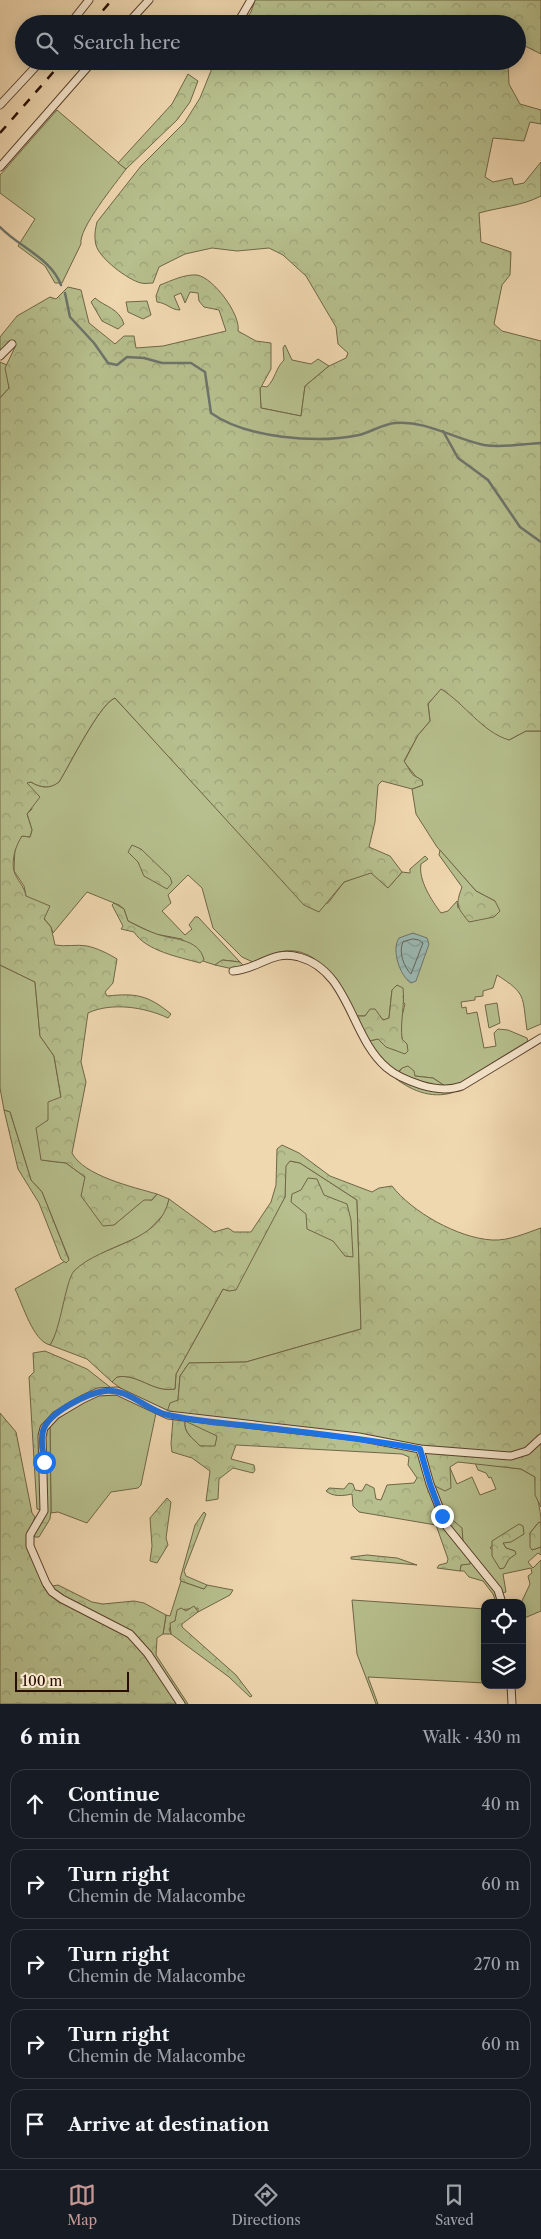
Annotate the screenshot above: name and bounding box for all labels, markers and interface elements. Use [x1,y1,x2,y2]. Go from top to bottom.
search box [15,15,526,70]
icon: search [33,29,61,57]
text: Search here [73,31,181,54]
route start [33,1451,56,1474]
route end [431,1505,454,1528]
map controls [481,1599,526,1689]
button: locate [481,1599,526,1644]
button: layers [481,1644,526,1689]
scale bar [15,1669,129,1692]
text: 100 m [22,1672,62,1690]
text: 6 min [20,1724,81,1749]
text: Walk · 430 m [422,1727,521,1747]
text: Continue [68,1783,160,1806]
icon: ahead [21,1790,49,1818]
text: 40 m [481,1794,520,1814]
text: Chemin de Malacombe [68,1806,246,1826]
text: Turn right [68,1863,169,1886]
icon: right [21,1870,49,1898]
text: 60 m [481,1874,520,1894]
text: Chemin de Malacombe [68,1886,246,1906]
text: Turn right [68,1943,169,1966]
icon: right [21,1950,49,1978]
text: 270 m [474,1954,520,1974]
text: Chemin de Malacombe [68,1966,246,1986]
text: Turn right [68,2023,169,2046]
icon: right [21,2030,49,2058]
text: 60 m [481,2034,520,2054]
text: Chemin de Malacombe [68,2046,246,2066]
icon: arrive [21,2110,49,2138]
text: Arrive at destination [68,2113,269,2136]
tab: Map [67,2181,97,2229]
tab: Directions [231,2181,301,2229]
tab: Saved [435,2181,474,2229]

